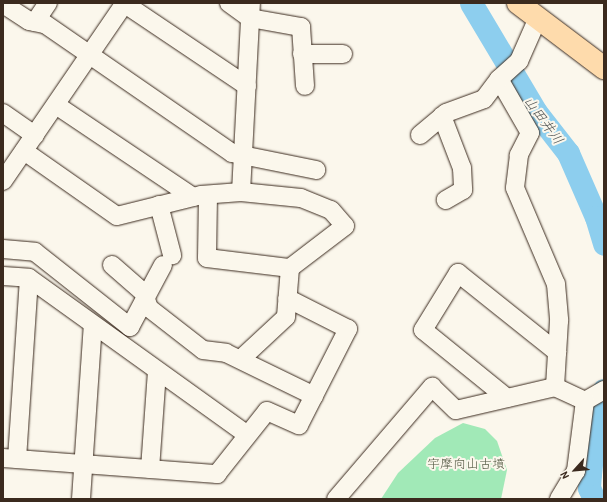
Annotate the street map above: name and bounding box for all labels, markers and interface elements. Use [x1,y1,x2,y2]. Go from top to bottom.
water label: 山田井川 [521,92,567,148]
north arrow [555,450,595,490]
park label: 宇摩向山古墳 [427,455,505,471]
text: N [557,470,572,481]

